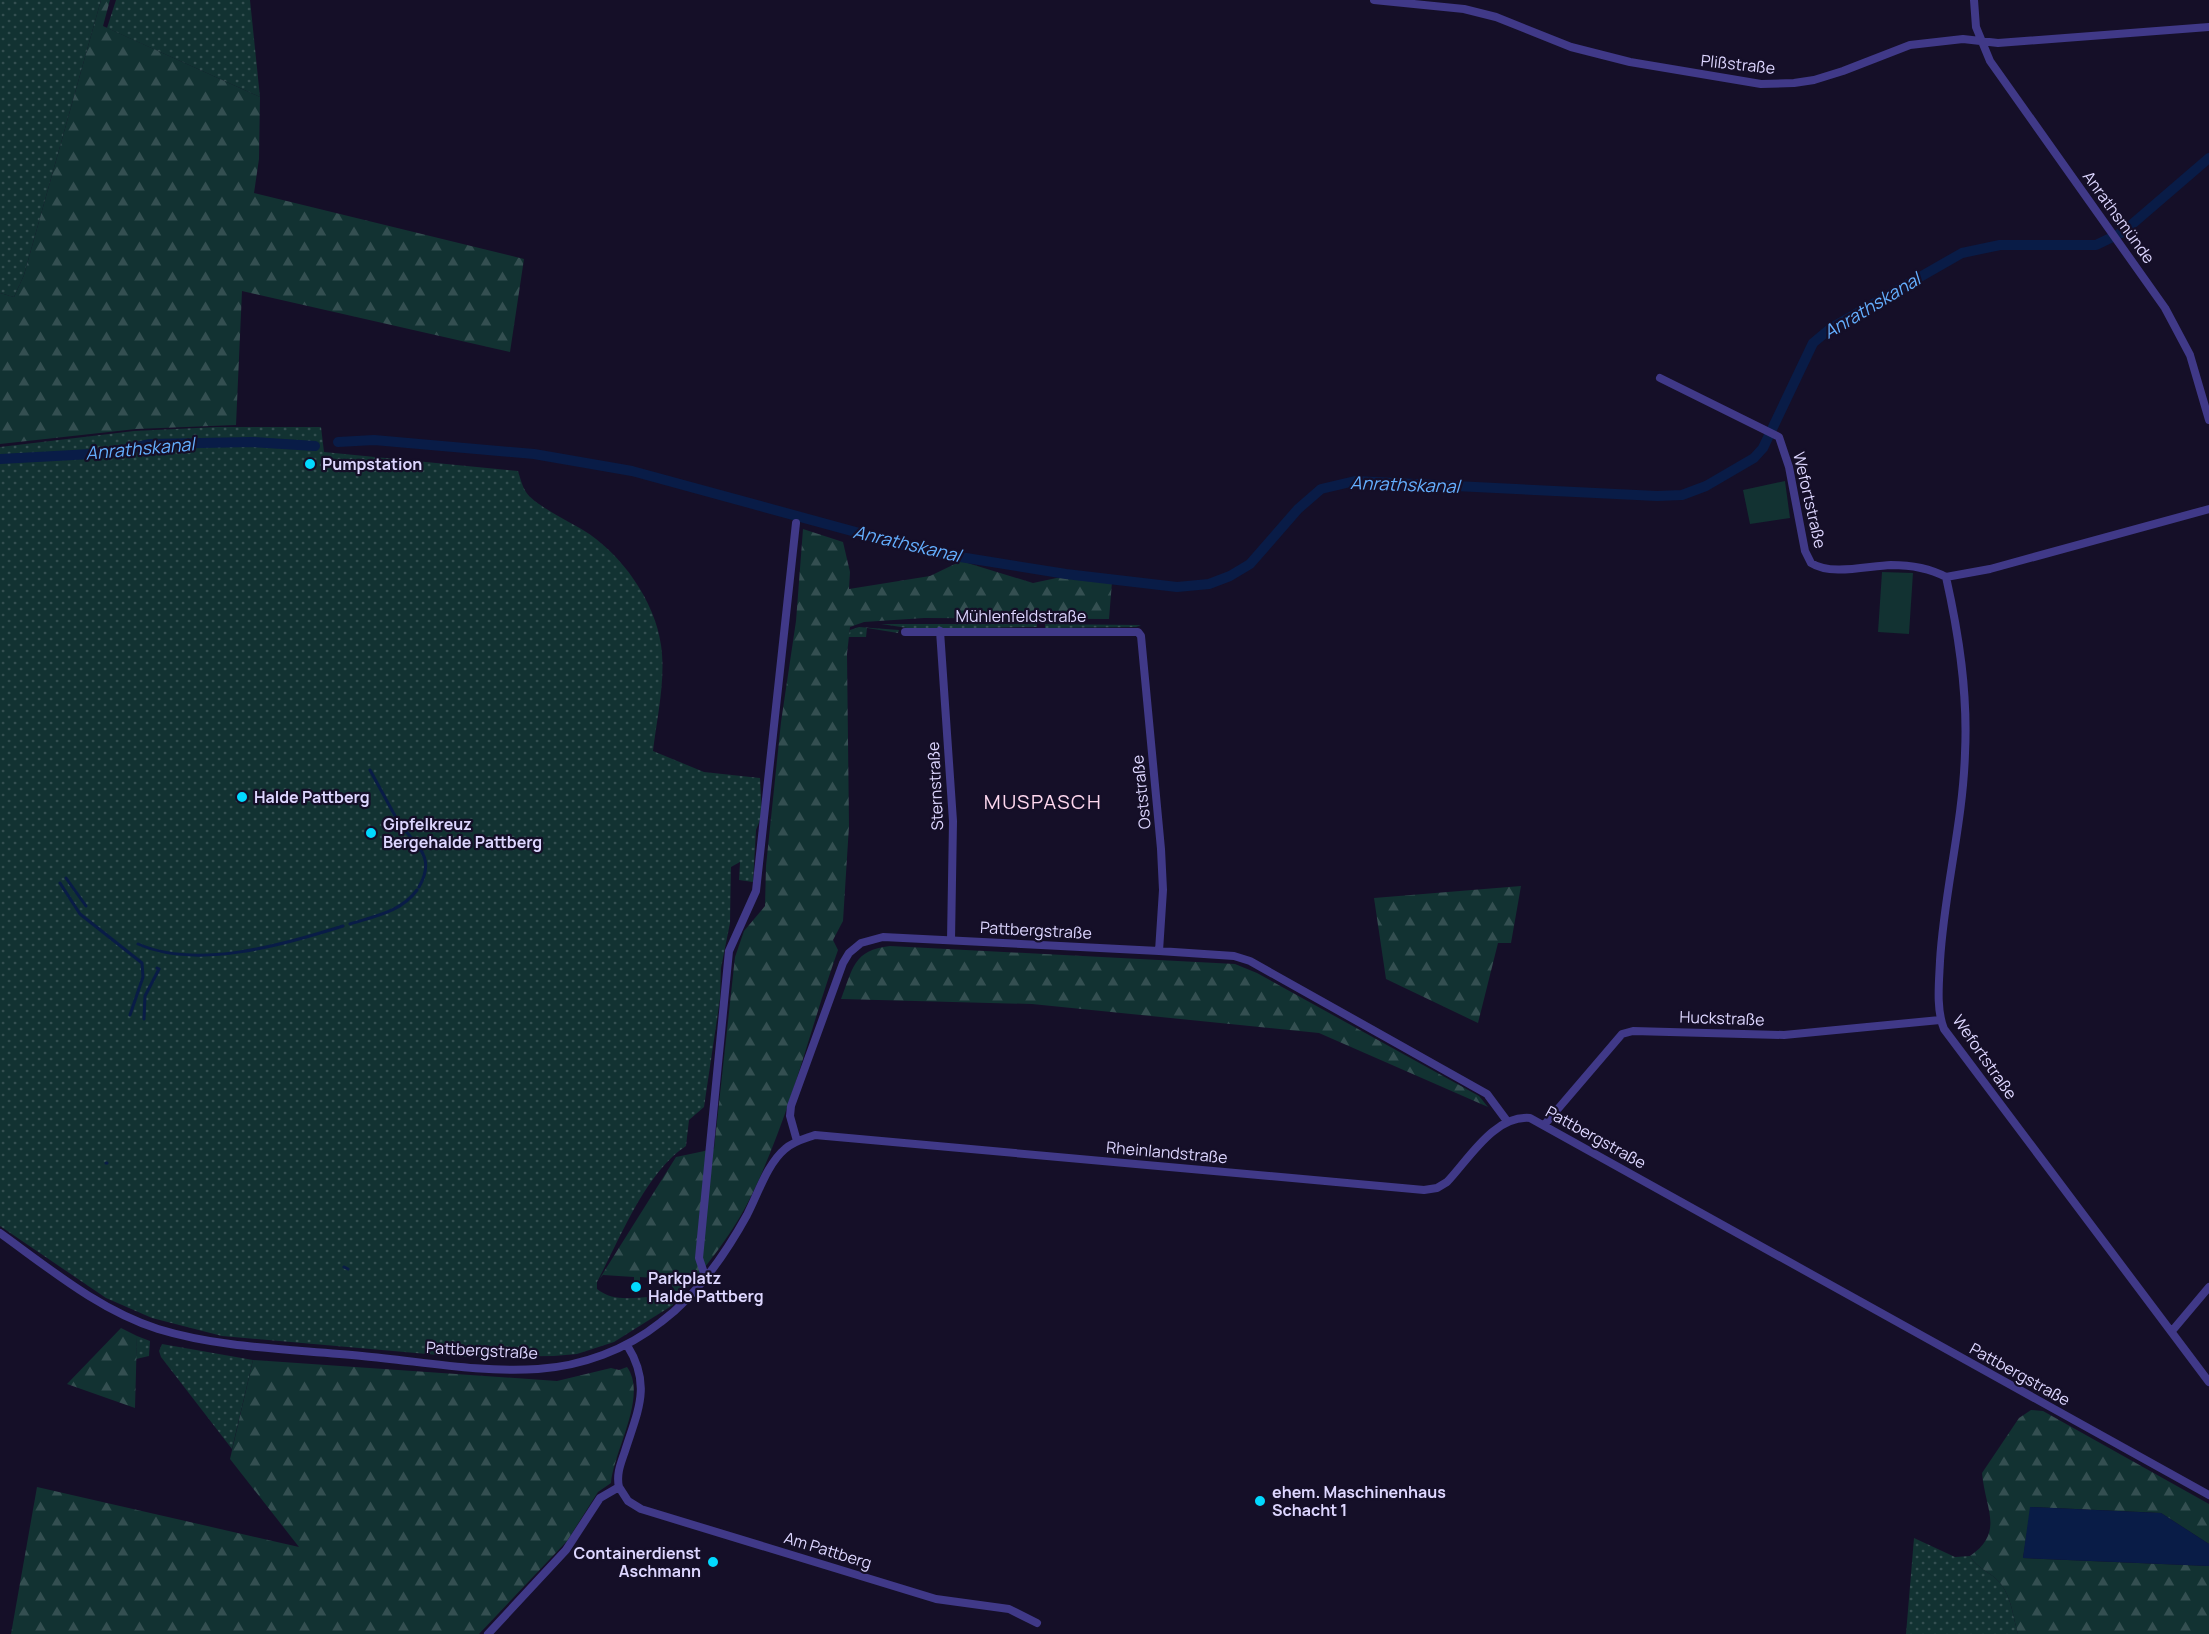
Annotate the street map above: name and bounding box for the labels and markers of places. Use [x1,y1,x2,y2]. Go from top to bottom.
place label: Pumpstation [322,453,422,475]
marker: Pumpstation [303,457,317,471]
place label: Halde Pattberg [254,786,369,808]
marker: Halde Pattberg [235,790,249,804]
place label: Gipfelkreuz Bergehalde Pattberg [383,813,542,853]
marker: Gipfelkreuz Bergehalde Pattberg [364,826,378,840]
place label: Parkplatz Halde Pattberg [648,1267,763,1307]
marker: Parkplatz Halde Pattberg [629,1280,643,1294]
place label: ehem. Maschinenhaus Schacht 1 [1272,1481,1446,1521]
marker: ehem. Maschinenhaus Schacht 1 [1253,1494,1267,1508]
place label: Containerdienst Aschmann [574,1542,701,1582]
marker: Containerdienst Aschmann [706,1555,720,1569]

